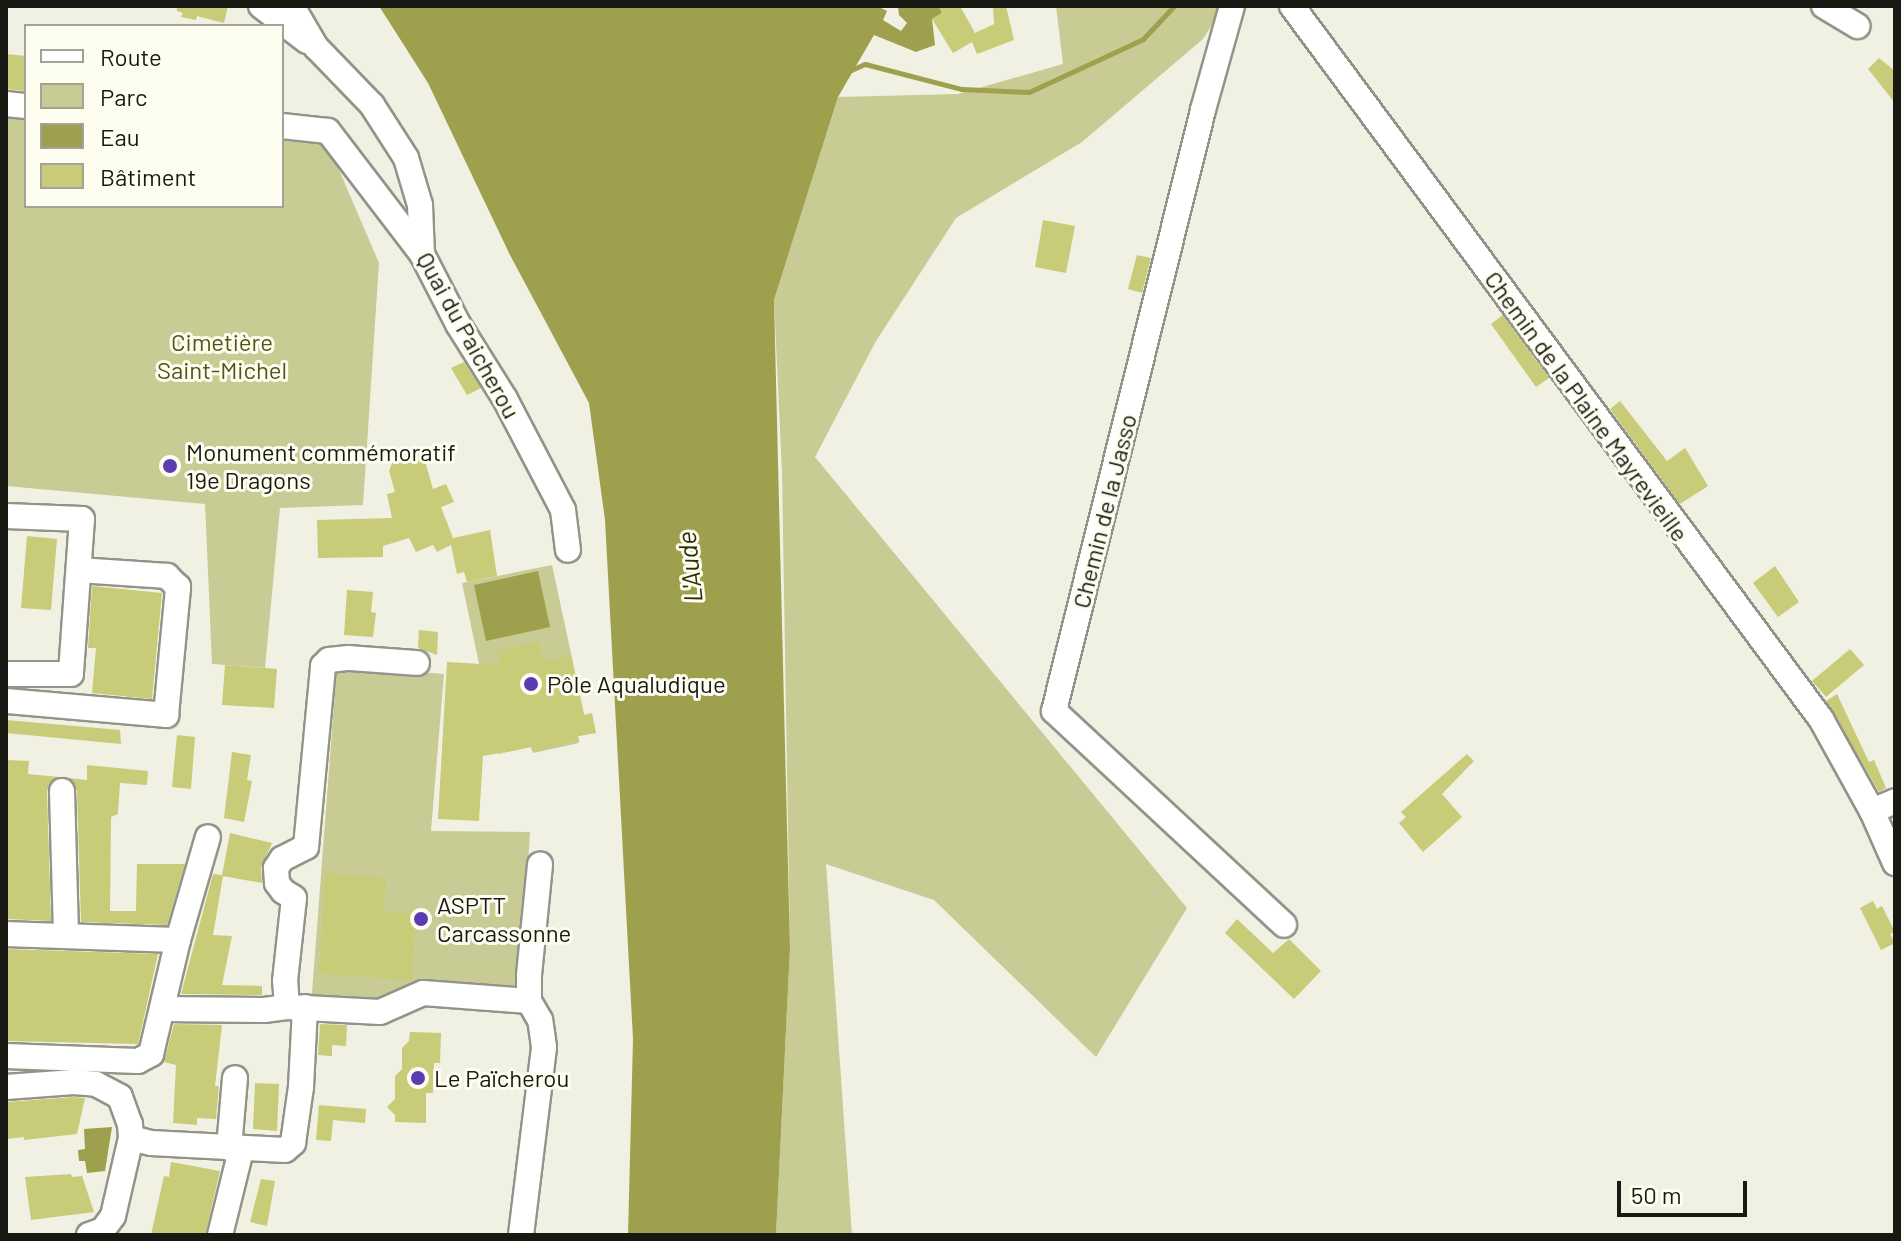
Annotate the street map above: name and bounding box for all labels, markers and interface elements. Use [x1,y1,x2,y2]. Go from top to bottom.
legend [24,24,284,208]
text: Route [100,42,162,71]
text: Parc [100,82,148,111]
text: Eau [100,122,140,151]
text: Bâtiment [100,162,196,191]
street label: Quai du Paicherou [411,247,527,423]
street label: Chemin de la Plaine Mayrevieille [1479,265,1695,547]
park label: Cimetière Saint-Michel [157,328,287,384]
street label: Chemin de la Jasso [1066,411,1142,611]
place label: Monument commémoratif 19e Dragons [186,438,456,494]
marker: Monument commémoratif 19e Dragons [161,457,179,475]
water label: L'Aude [670,530,708,604]
place label: Pôle Aqualudique [547,670,726,698]
marker: Pôle Aqualudique [522,675,540,693]
place label: ASPTT Carcassonne [437,891,571,947]
marker: ASPTT Carcassonne [412,910,430,928]
place label: Le Païcherou [434,1064,569,1092]
marker: Le Païcherou [409,1069,427,1087]
scale bar [1621,1165,1751,1215]
text: 50 m [1631,1180,1682,1209]

